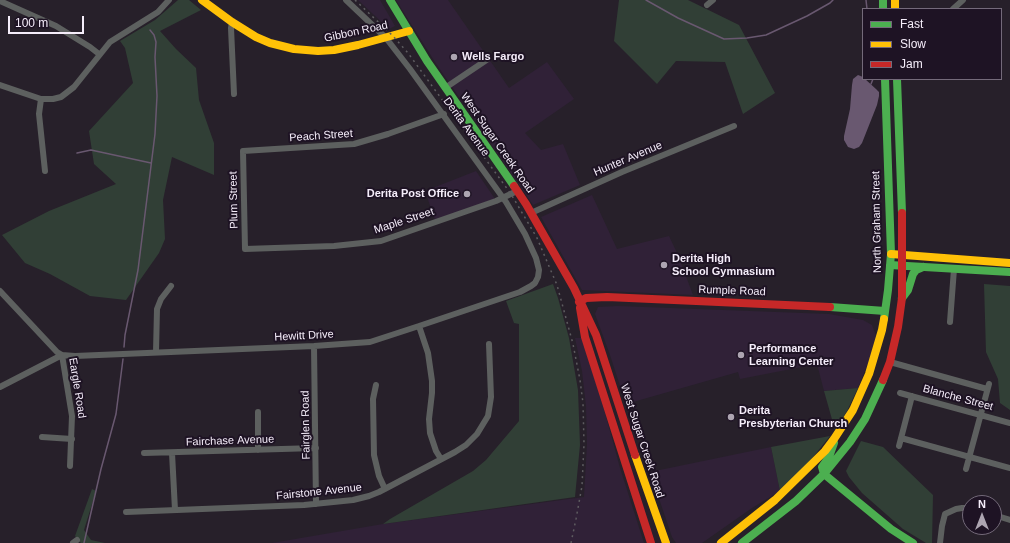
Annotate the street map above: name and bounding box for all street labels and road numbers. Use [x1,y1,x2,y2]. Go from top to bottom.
street label: Gibbon Road [323,19,389,45]
street label: West Sugar Creek Road [457,90,537,196]
street label: Derita Avenue [440,95,492,159]
street label: Peach Street [289,127,353,145]
street label: Hunter Avenue [592,139,664,179]
street label: Plum Street [227,171,241,229]
street label: North Graham Street [870,171,884,273]
street label: Maple Street [372,205,436,237]
street label: Rumple Road [698,283,766,299]
street label: Hewitt Drive [274,328,334,344]
street label: Eargle Road [66,357,88,419]
street label: West Sugar Creek Road [617,382,667,500]
street label: Blanche Street [921,382,995,414]
street label: Fairglen Road [299,390,313,460]
street label: Fairchase Avenue [186,433,274,449]
street label: Fairstone Avenue [276,481,362,503]

